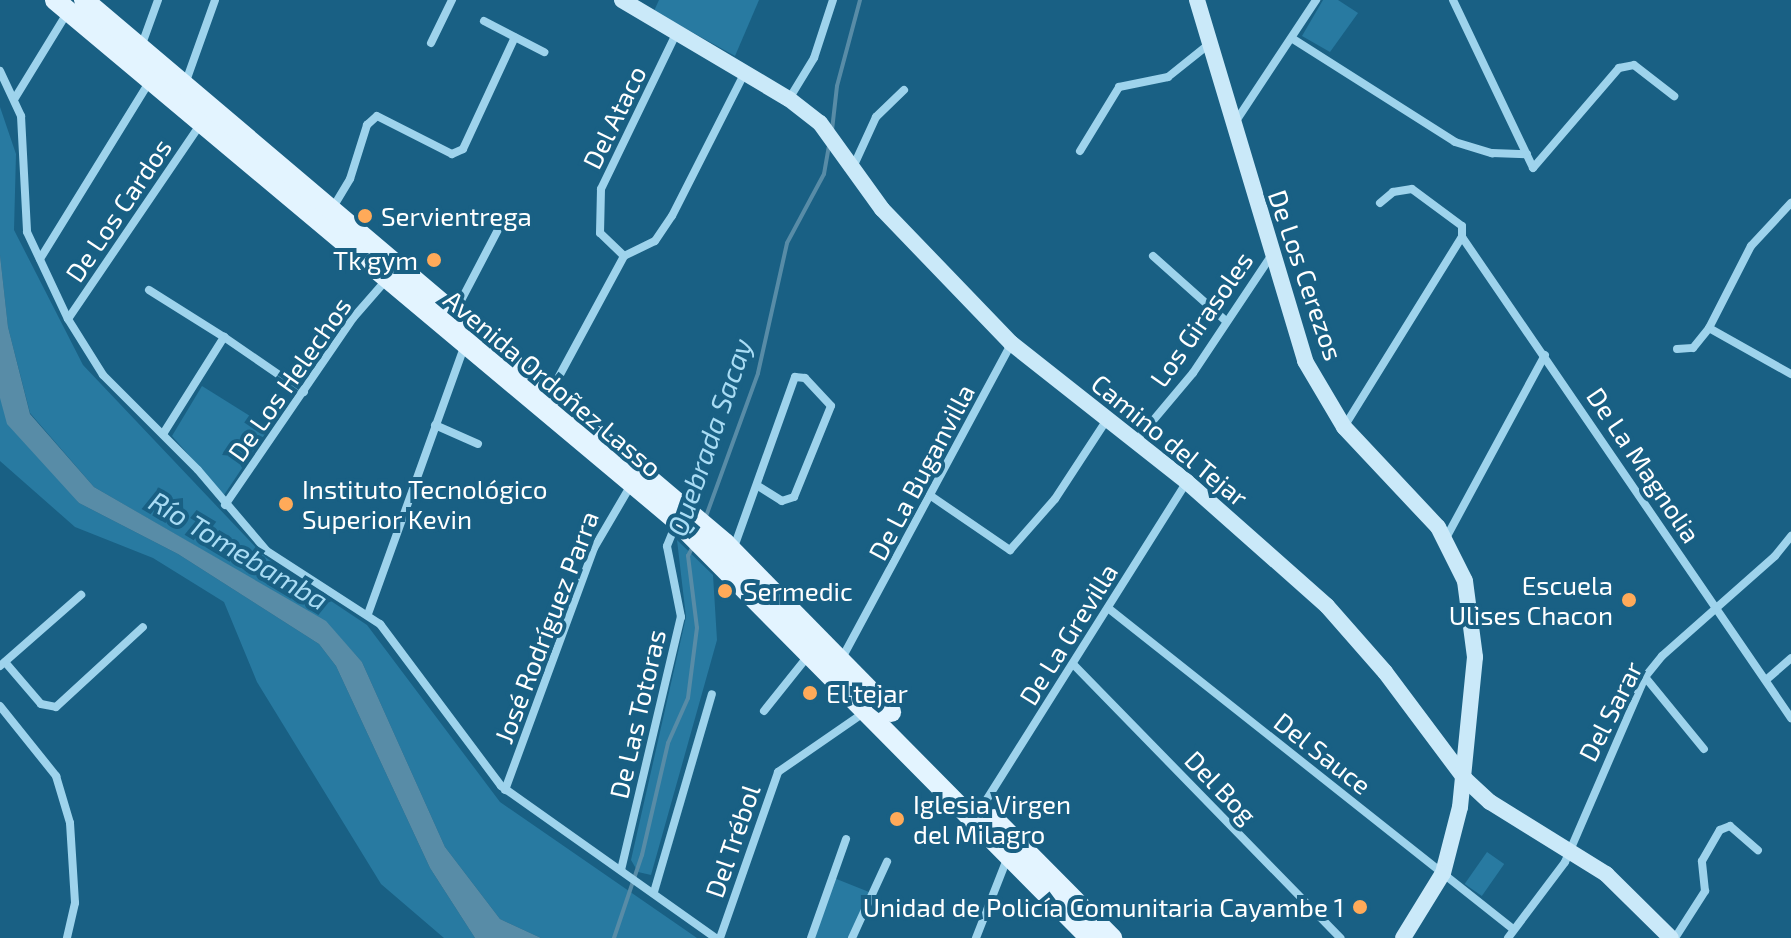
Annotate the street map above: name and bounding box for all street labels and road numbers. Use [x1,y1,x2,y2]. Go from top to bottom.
street label: Del Ataco [575,60,653,174]
street label: De Los Cardos [59,132,177,288]
street label: De Los Cerezos [1262,186,1350,364]
street label: Los Girasoles [1143,246,1259,392]
street label: Avenida Ordoñez Lasso [438,283,668,483]
street label: De Los Helechos [221,291,357,467]
street label: Camino del Tejar [1085,367,1255,513]
street label: De La Buganvilla [861,379,981,565]
street label: De La Magnolia [1581,382,1707,548]
street label: José Rodríguez Parra [487,507,605,747]
street label: De La Grevilla [1012,558,1124,710]
street label: De Las Totoras [602,626,672,802]
street label: Del Sarar [1571,655,1649,767]
street label: Del Sauce [1268,705,1378,801]
street label: Del Bog [1178,744,1264,830]
street label: Del Trébol [698,780,766,902]

